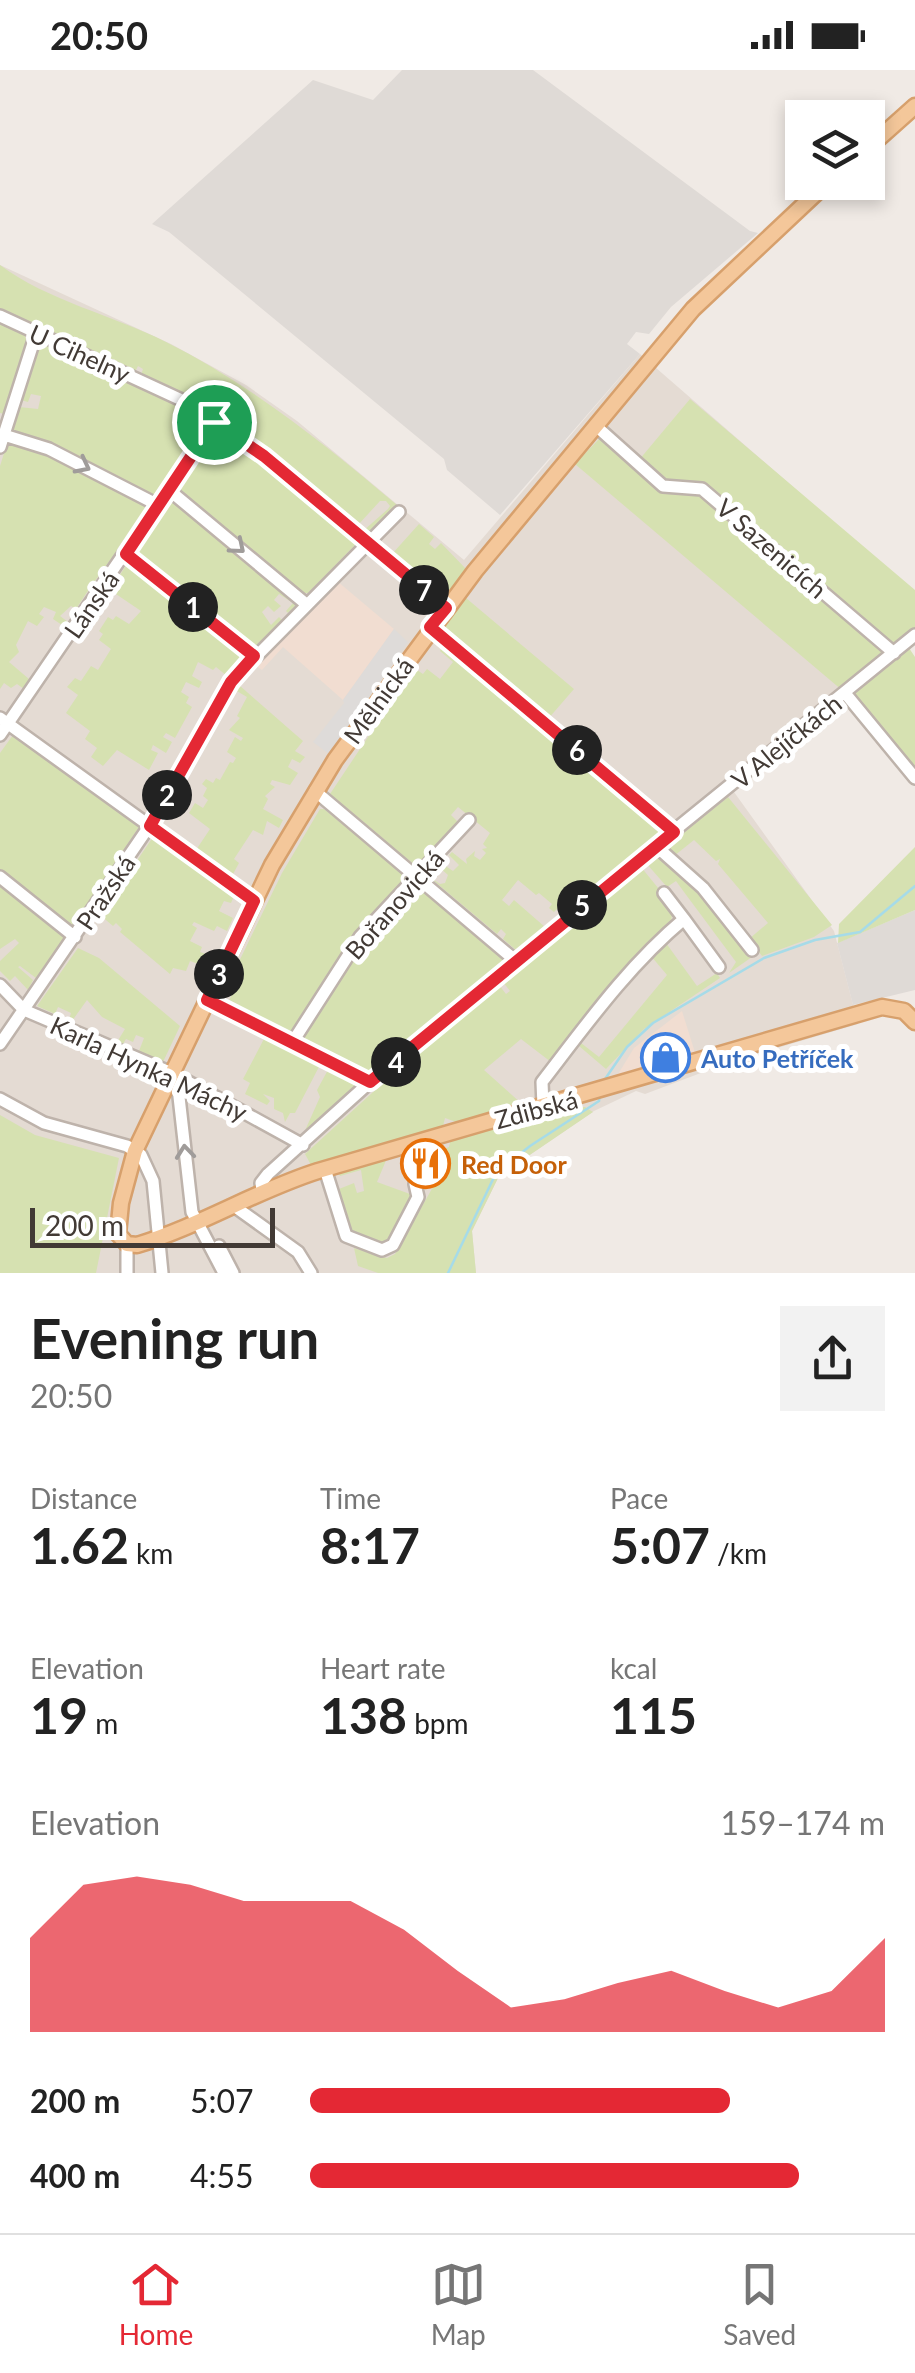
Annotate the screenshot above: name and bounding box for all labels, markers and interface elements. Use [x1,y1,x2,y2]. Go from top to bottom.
text: 20:50 [50,12,148,58]
map controls [785,100,885,200]
button: layers [785,100,885,200]
street label: U Cihelny [25,318,135,389]
pin [172,380,257,465]
icon: arrive [187,395,242,450]
one-way arrow [72,454,90,473]
street label: V Sazenicích [711,492,833,604]
one-way arrow [226,535,244,553]
street label: Lánská [57,565,125,643]
pin: 7 [399,565,449,615]
text: 7 [416,573,432,607]
pin: 1 [168,582,218,632]
text: 1 [185,590,201,624]
street label: Mělnická [337,651,419,749]
street label: V Alejíčkách [725,688,847,794]
pin: 6 [552,725,602,775]
text: 6 [569,733,585,767]
pin: 2 [142,770,192,820]
text: 2 [159,778,175,812]
street label: Bořanovická [338,843,450,965]
street label: Pražská [69,849,141,935]
pin: 5 [557,880,607,930]
text: 5 [574,888,590,922]
pin: 3 [194,949,244,999]
text: 3 [211,957,227,991]
street label: Karla Hynka Máchy [46,1009,252,1127]
shop icon: Auto Petříček [640,1032,692,1084]
pin: 4 [371,1037,421,1087]
place label: Auto Petříček [700,1043,854,1073]
text: 4 [388,1045,404,1079]
street label: Zdibská [491,1084,581,1134]
restaurant icon: Red Door [400,1138,452,1190]
one-way arrow [175,1143,197,1159]
place label: Red Door [461,1149,567,1179]
scale bar [30,1203,275,1248]
text: 200 m [45,1208,124,1242]
text: Evening run [30,1305,319,1371]
button: share [780,1306,885,1411]
text: 20:50 [30,1376,112,1415]
text: Distance [30,1481,137,1515]
text: Time [320,1481,381,1515]
text: Pace [610,1481,668,1515]
text: 1.62 [30,1515,129,1575]
text: 8:17 [320,1515,420,1575]
text: 5:07 [610,1515,710,1575]
text: km [129,1536,173,1570]
text: /km [710,1536,767,1570]
text: Elevation [30,1651,144,1685]
text: Heart rate [320,1651,446,1685]
text: kcal [610,1651,657,1685]
text: 19 [30,1685,88,1745]
text: 138 [320,1685,407,1745]
text: 115 [610,1685,697,1745]
text: m [88,1706,118,1740]
text: bpm [407,1706,469,1740]
text: Elevation [30,1803,160,1842]
text: 159–174 m [721,1803,885,1842]
text: 200 m [30,2081,120,2120]
text: 5:07 [190,2081,254,2120]
text: 400 m [30,2156,120,2195]
text: 4:55 [190,2156,254,2195]
tab: Home [119,2257,193,2351]
tab: Map [431,2257,486,2351]
tab: Saved [723,2257,796,2351]

